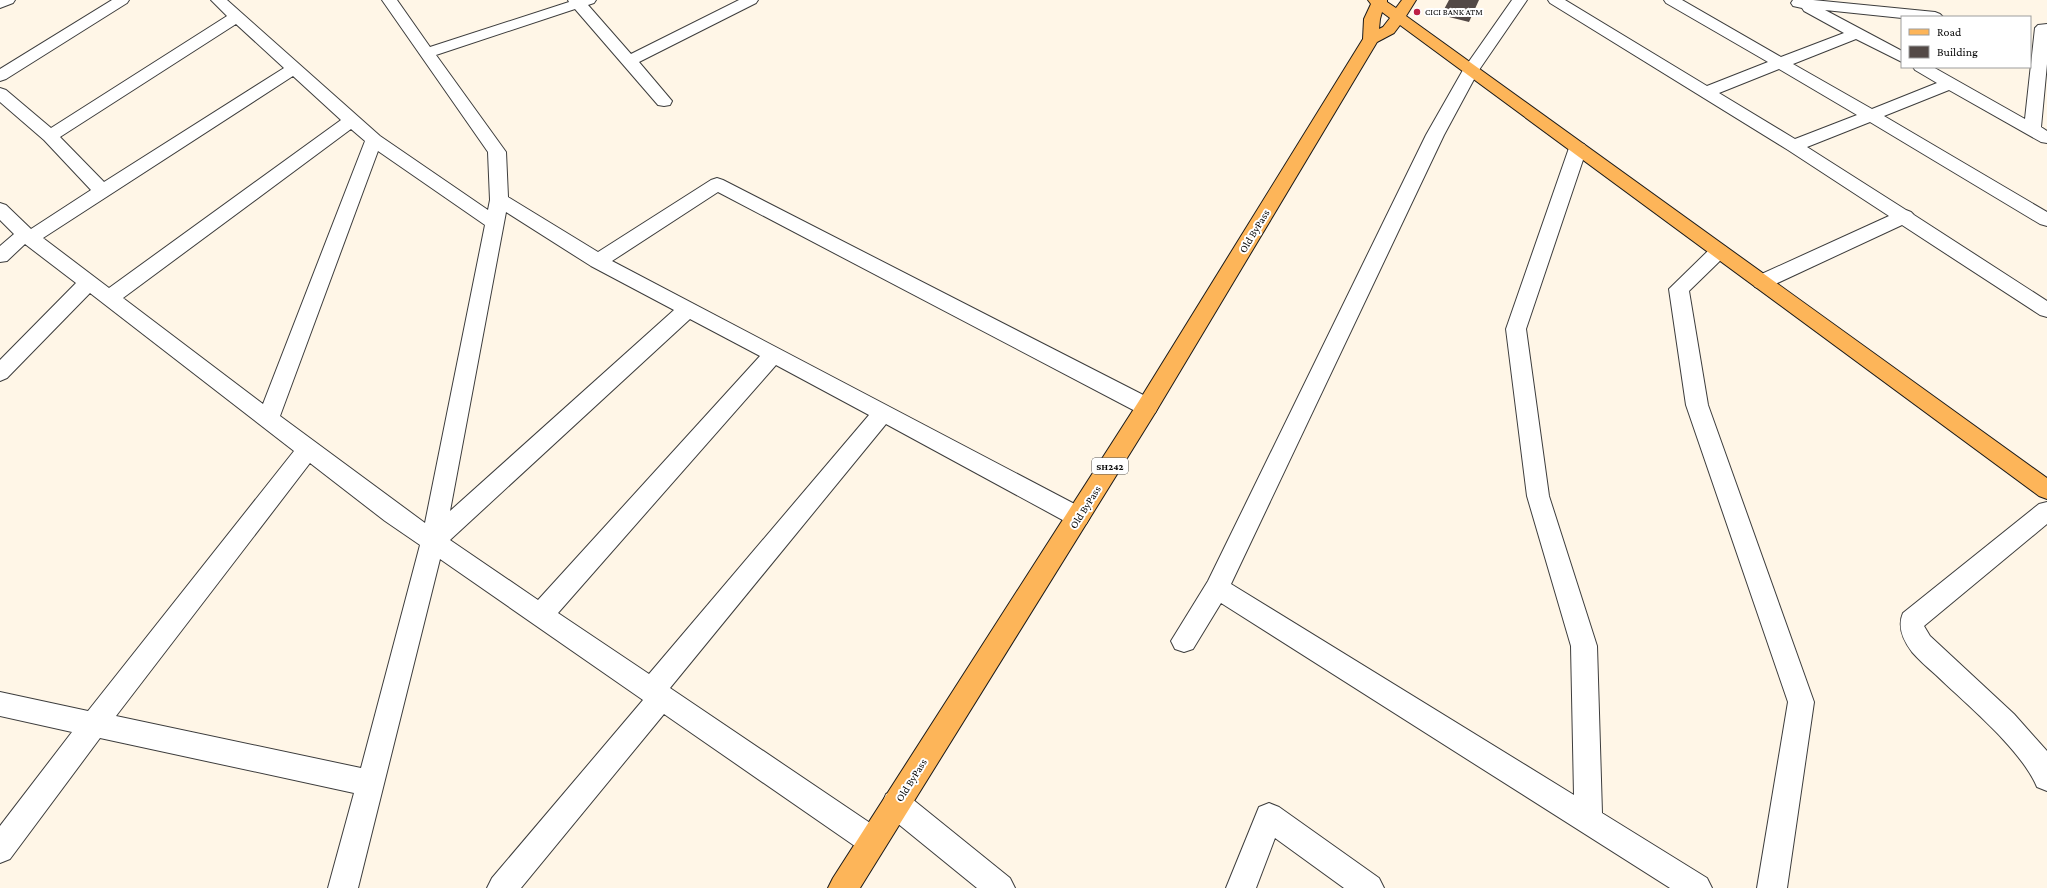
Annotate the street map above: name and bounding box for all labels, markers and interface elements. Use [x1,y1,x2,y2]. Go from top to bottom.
marker: CICI BANK ATM [1412,7,1422,17]
place label: CICI BANK ATM [1425,7,1483,17]
legend [1901,16,2031,68]
text: Road [1937,25,1962,39]
text: Building [1937,45,1978,59]
street label: Old ByPass [1236,207,1272,255]
road number: SH242 [1092,458,1128,474]
street label: Old ByPass [1067,483,1104,531]
street label: Old ByPass [893,756,930,804]

